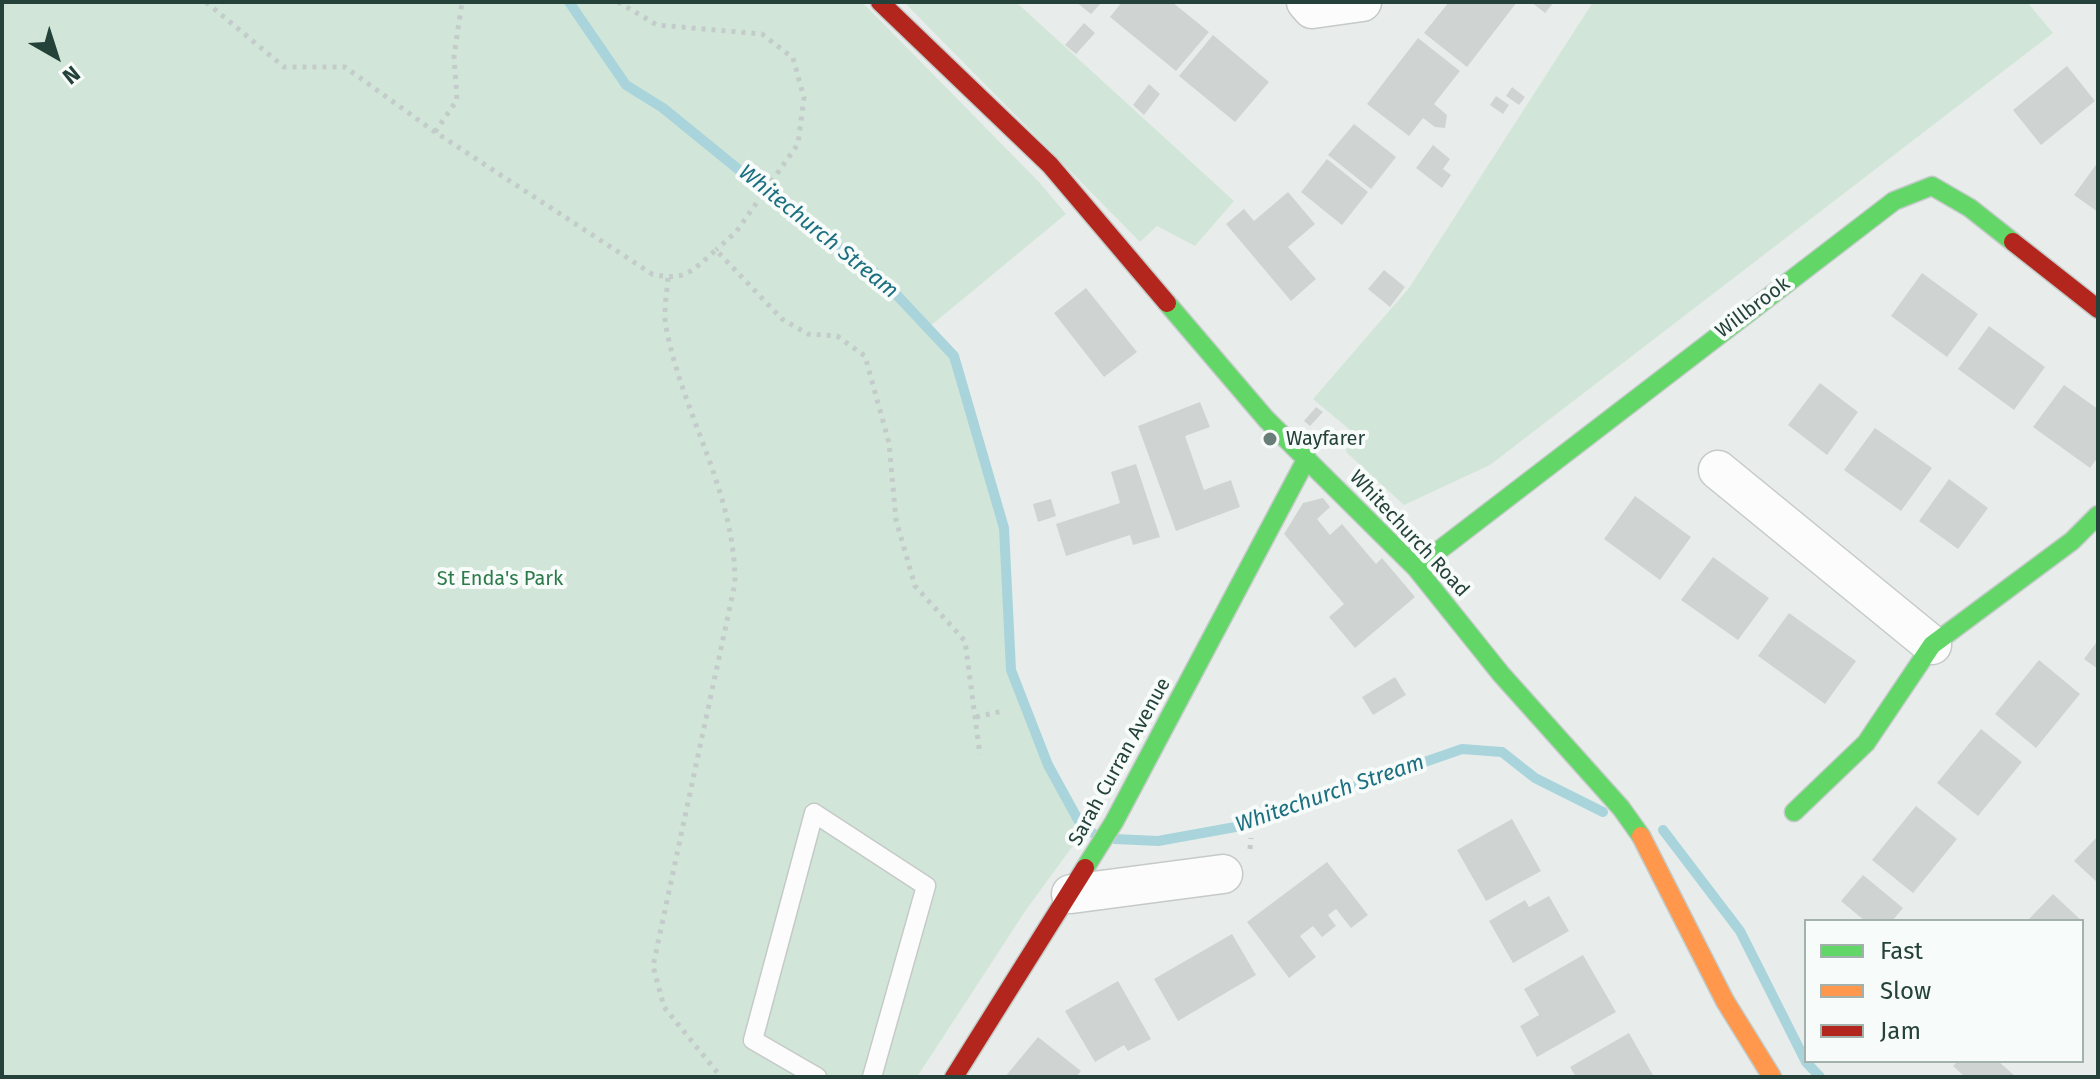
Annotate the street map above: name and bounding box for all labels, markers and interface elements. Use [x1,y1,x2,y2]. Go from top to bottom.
north arrow [16,16,96,96]
text: N [57,60,86,90]
water label: Whitechurch Stream [733,159,903,305]
street label: Willbrook [1711,272,1795,344]
place label: Wayfarer [1286,427,1365,451]
marker: Wayfarer [1261,430,1279,448]
street label: Whitechurch Road [1344,466,1474,602]
park label: St Enda's Park [437,567,563,591]
street label: Sarah Curran Avenue [1064,674,1176,850]
water label: Whitechurch Stream [1232,749,1428,839]
legend [1804,919,2084,1063]
text: Fast [1880,937,1923,965]
text: Slow [1880,977,1931,1005]
text: Jam [1880,1017,1921,1045]

